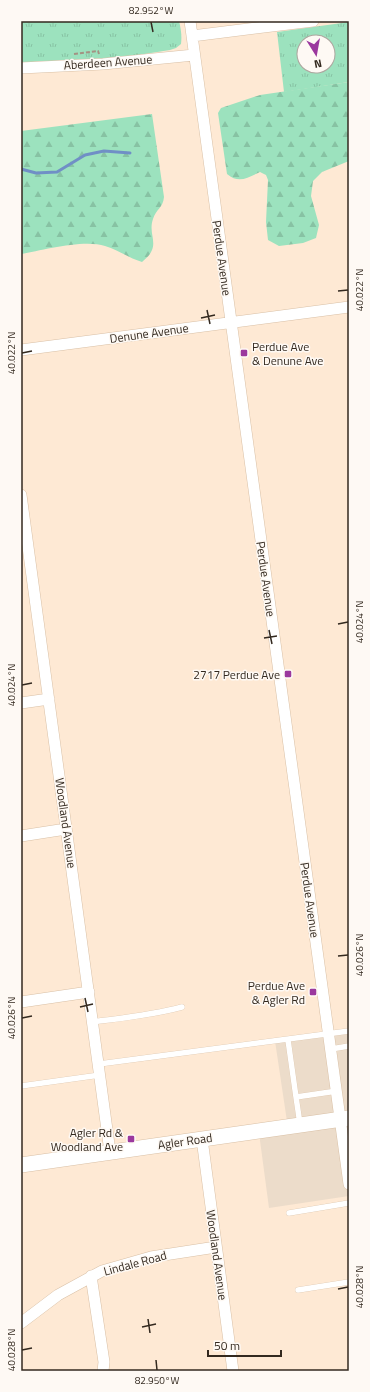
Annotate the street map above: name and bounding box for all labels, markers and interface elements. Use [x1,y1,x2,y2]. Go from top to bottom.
text: 82.952°W [129,3,173,18]
north arrow [296,34,336,74]
street label: Aberdeen Avenue [63,49,153,75]
text: N [313,55,323,72]
street label: Perdue Avenue [207,219,237,297]
text: 40.022°N [352,269,367,311]
street label: Denune Avenue [108,318,190,348]
text: 40.022°N [4,332,19,374]
place label: Perdue Ave & Denune Ave [252,337,323,370]
marker: Perdue Ave & Denune Ave [239,348,249,358]
street label: Perdue Avenue [251,540,281,618]
text: 40.024°N [352,601,367,643]
text: 40.024°N [4,664,19,706]
place label: 2717 Perdue Ave [193,665,280,684]
marker: 2717 Perdue Ave [283,669,293,679]
street label: Woodland Avenue [50,777,82,869]
street label: Perdue Avenue [295,861,325,939]
text: 40.026°N [352,934,367,976]
place label: Perdue Ave & Agler Rd [248,976,305,1009]
marker: Perdue Ave & Agler Rd [308,987,318,997]
text: 40.026°N [4,997,19,1039]
place label: Agler Rd & Woodland Ave [51,1123,124,1156]
street label: Agler Road [157,1128,213,1154]
marker: Agler Rd & Woodland Ave [126,1134,136,1144]
street label: Woodland Avenue [201,1209,233,1301]
street label: Lindale Road [101,1245,169,1281]
text: 40.028°N [352,1266,367,1308]
text: 40.028°N [4,1329,19,1371]
scale bar [208,1332,281,1358]
text: 50 m [214,1336,240,1355]
text: 82.950°W [135,1373,179,1388]

